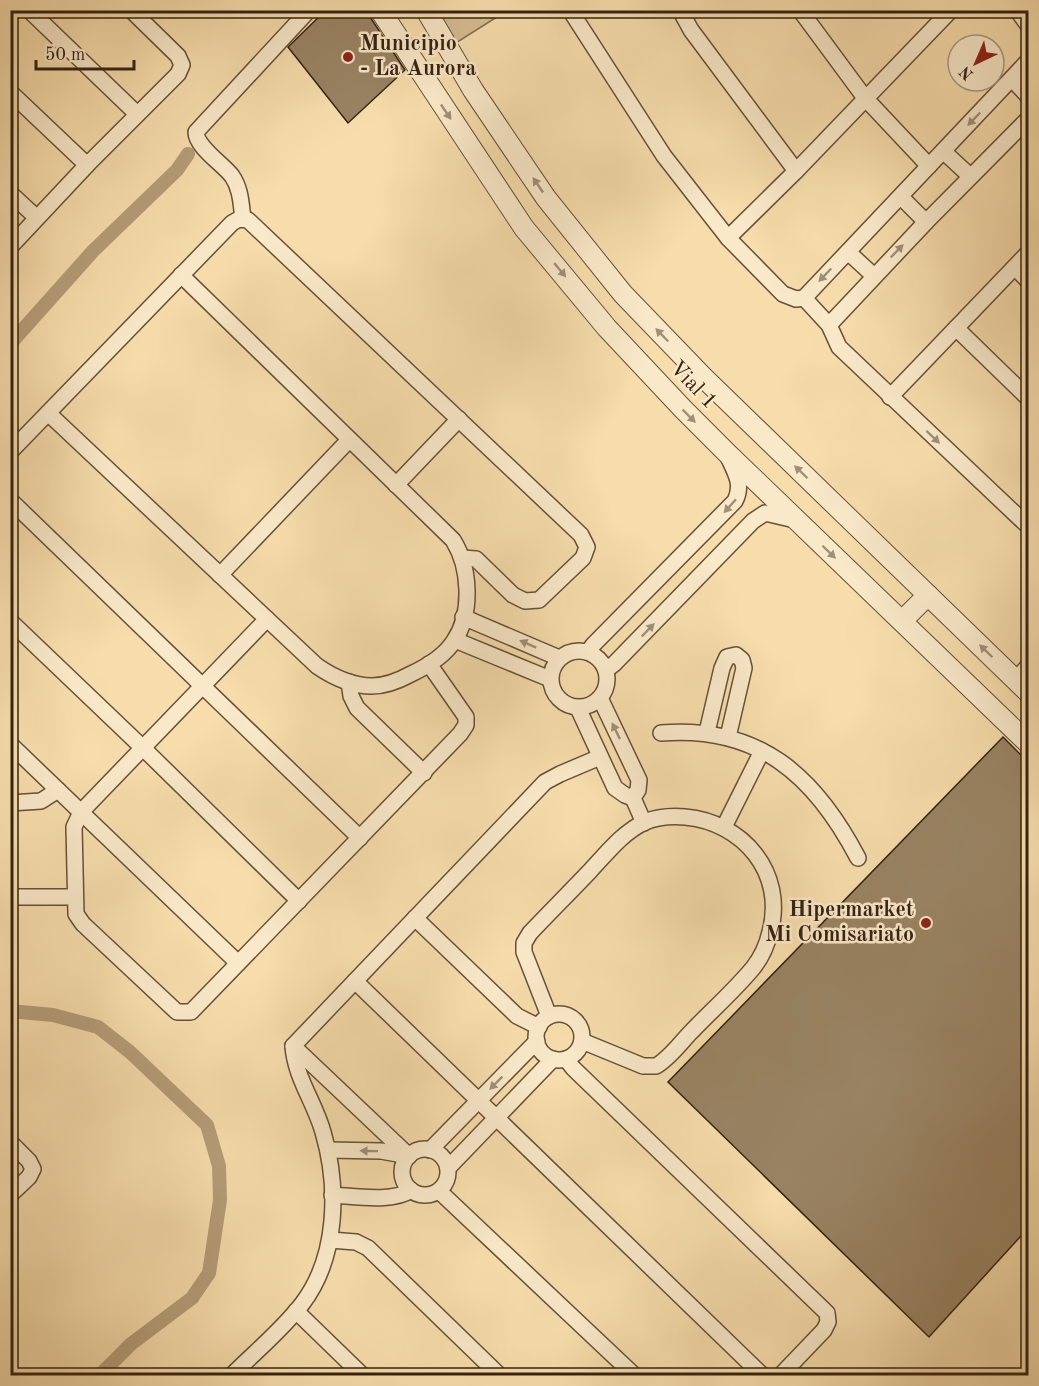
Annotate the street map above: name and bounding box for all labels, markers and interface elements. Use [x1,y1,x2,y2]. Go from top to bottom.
scale bar [36,33,134,71]
place label: Municipio - La Aurora [360,33,476,80]
north arrow [946,33,1006,93]
text: 50 m [45,46,85,64]
marker: Municipio - La Aurora [341,50,355,64]
text: N [956,62,977,82]
one-way arrow [441,104,452,120]
one-way arrow [967,111,981,126]
one-way arrow [532,177,543,194]
one-way arrow [890,245,904,259]
one-way arrow [553,263,565,278]
one-way arrow [819,268,833,282]
one-way arrow [655,328,669,343]
street label: Vial 1 [665,357,721,413]
one-way arrow [682,409,697,423]
one-way arrow [925,430,940,443]
one-way arrow [793,465,808,479]
one-way arrow [723,498,736,514]
one-way arrow [822,544,836,558]
one-way arrow [641,622,655,637]
one-way arrow [520,640,537,649]
one-way arrow [980,645,994,659]
one-way arrow [612,722,622,740]
place label: Hipermarket Mi Comisariato [765,899,914,946]
marker: Hipermarket Mi Comisariato [919,916,933,930]
one-way arrow [489,1075,503,1089]
one-way arrow [359,1146,378,1155]

